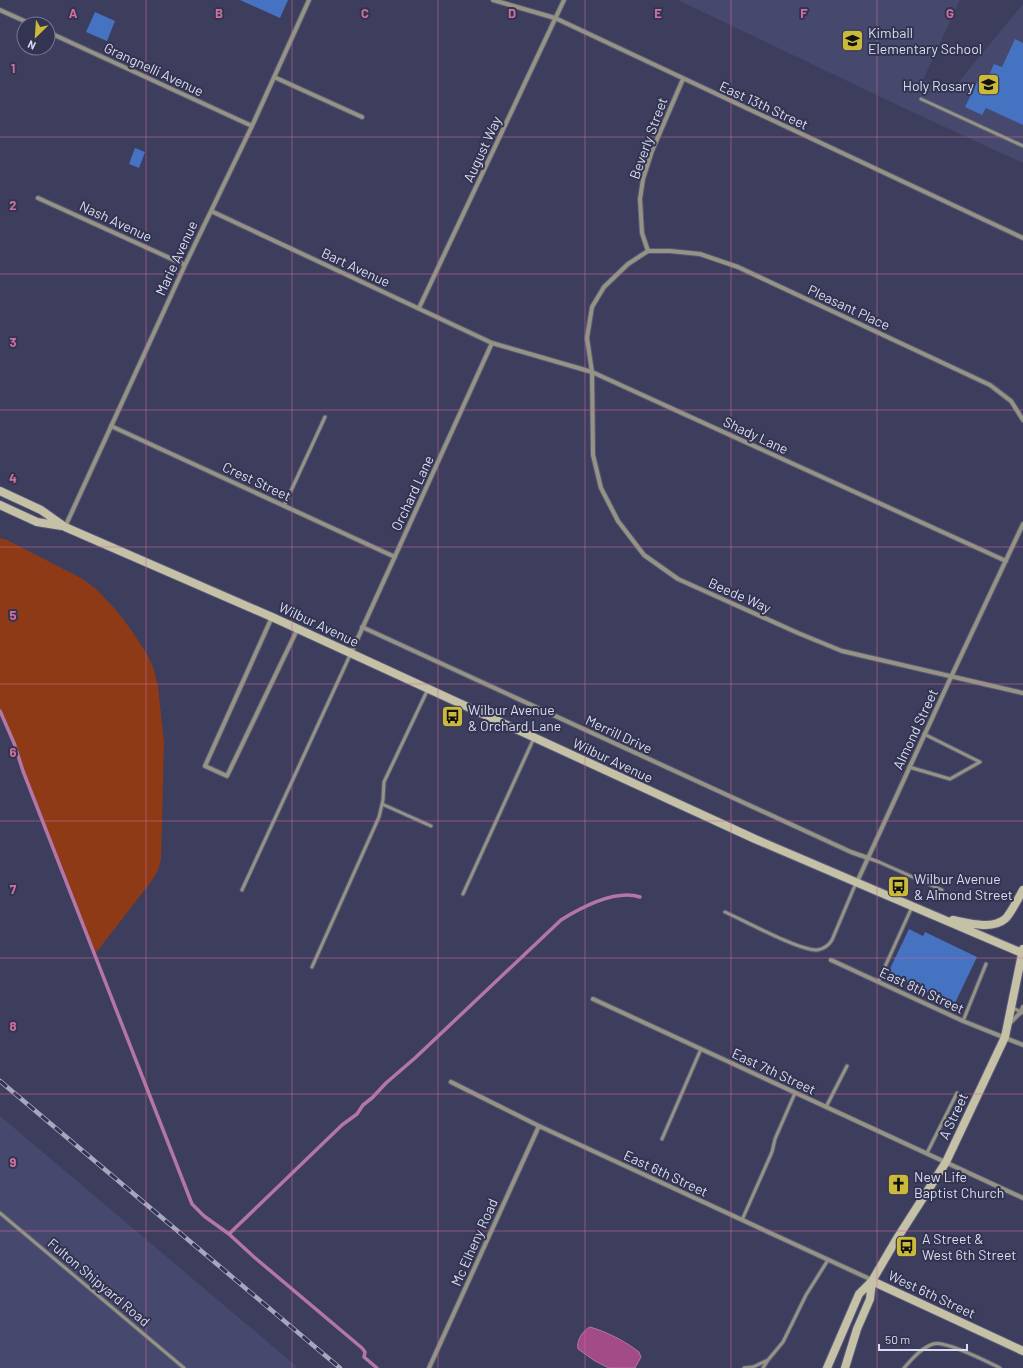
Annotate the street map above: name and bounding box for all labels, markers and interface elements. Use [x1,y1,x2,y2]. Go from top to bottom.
text: A [69,5,78,21]
text: B [215,5,223,21]
text: C [361,5,369,21]
text: D [508,5,516,21]
text: E [654,5,662,21]
text: F [800,5,808,21]
text: G [946,5,954,21]
north arrow [16,16,56,56]
place label: Kimball Elementary School [868,24,982,57]
school or university icon: Kimball Elementary School [839,27,865,53]
text: N [25,38,38,53]
street label: Grangnelli Avenue [101,38,207,100]
text: 1 [11,60,15,76]
school or university icon: Holy Rosary [976,72,1002,98]
street label: East 13th Street [717,77,811,133]
place label: Holy Rosary [903,77,975,94]
street label: Beverly Street [625,95,671,181]
street label: August Way [459,113,505,185]
text: 2 [9,197,17,213]
street label: Nash Avenue [77,197,155,245]
street label: Marie Avenue [151,218,201,298]
street label: Bart Avenue [319,244,393,290]
street label: Pleasant Place [805,281,893,333]
text: 3 [9,334,17,350]
street label: Shady Lane [721,413,791,457]
street label: Orchard Lane [387,453,437,533]
street label: Crest Street [220,458,294,504]
text: 4 [9,470,17,486]
street label: Beede Way [706,574,774,617]
street label: Wilbur Avenue [276,598,362,650]
text: 5 [9,607,17,623]
street label: Almond Street [889,686,941,772]
place label: Wilbur Avenue & Orchard Lane [468,701,561,734]
bus stop icon: Wilbur Avenue & Orchard Lane [439,704,465,730]
street label: Merrill Drive [583,711,655,757]
street label: Wilbur Avenue [570,734,656,786]
text: 6 [10,744,17,760]
place label: Wilbur Avenue & Almond Street [914,870,1013,903]
bus stop icon: Wilbur Avenue & Almond Street [885,873,911,899]
text: 7 [10,881,17,897]
street label: East 8th Street [877,963,967,1017]
text: 8 [9,1018,17,1034]
street label: East 7th Street [729,1044,819,1098]
street label: A Street [935,1090,971,1142]
street label: East 6th Street [621,1146,711,1200]
text: 9 [10,1154,17,1170]
place label: New Life Baptist Church [914,1168,1004,1201]
church icon: New Life Baptist Church [886,1171,912,1197]
street label: Mc Elheny Road [447,1195,501,1289]
place label: A Street & West 6th Street [922,1230,1016,1263]
bus stop icon: A Street & West 6th Street [894,1233,920,1259]
street label: Fulton Shipyard Road [44,1234,154,1330]
street label: West 6th Street [886,1266,978,1322]
scale bar [879,1326,967,1352]
text: 50 m [885,1332,910,1346]

